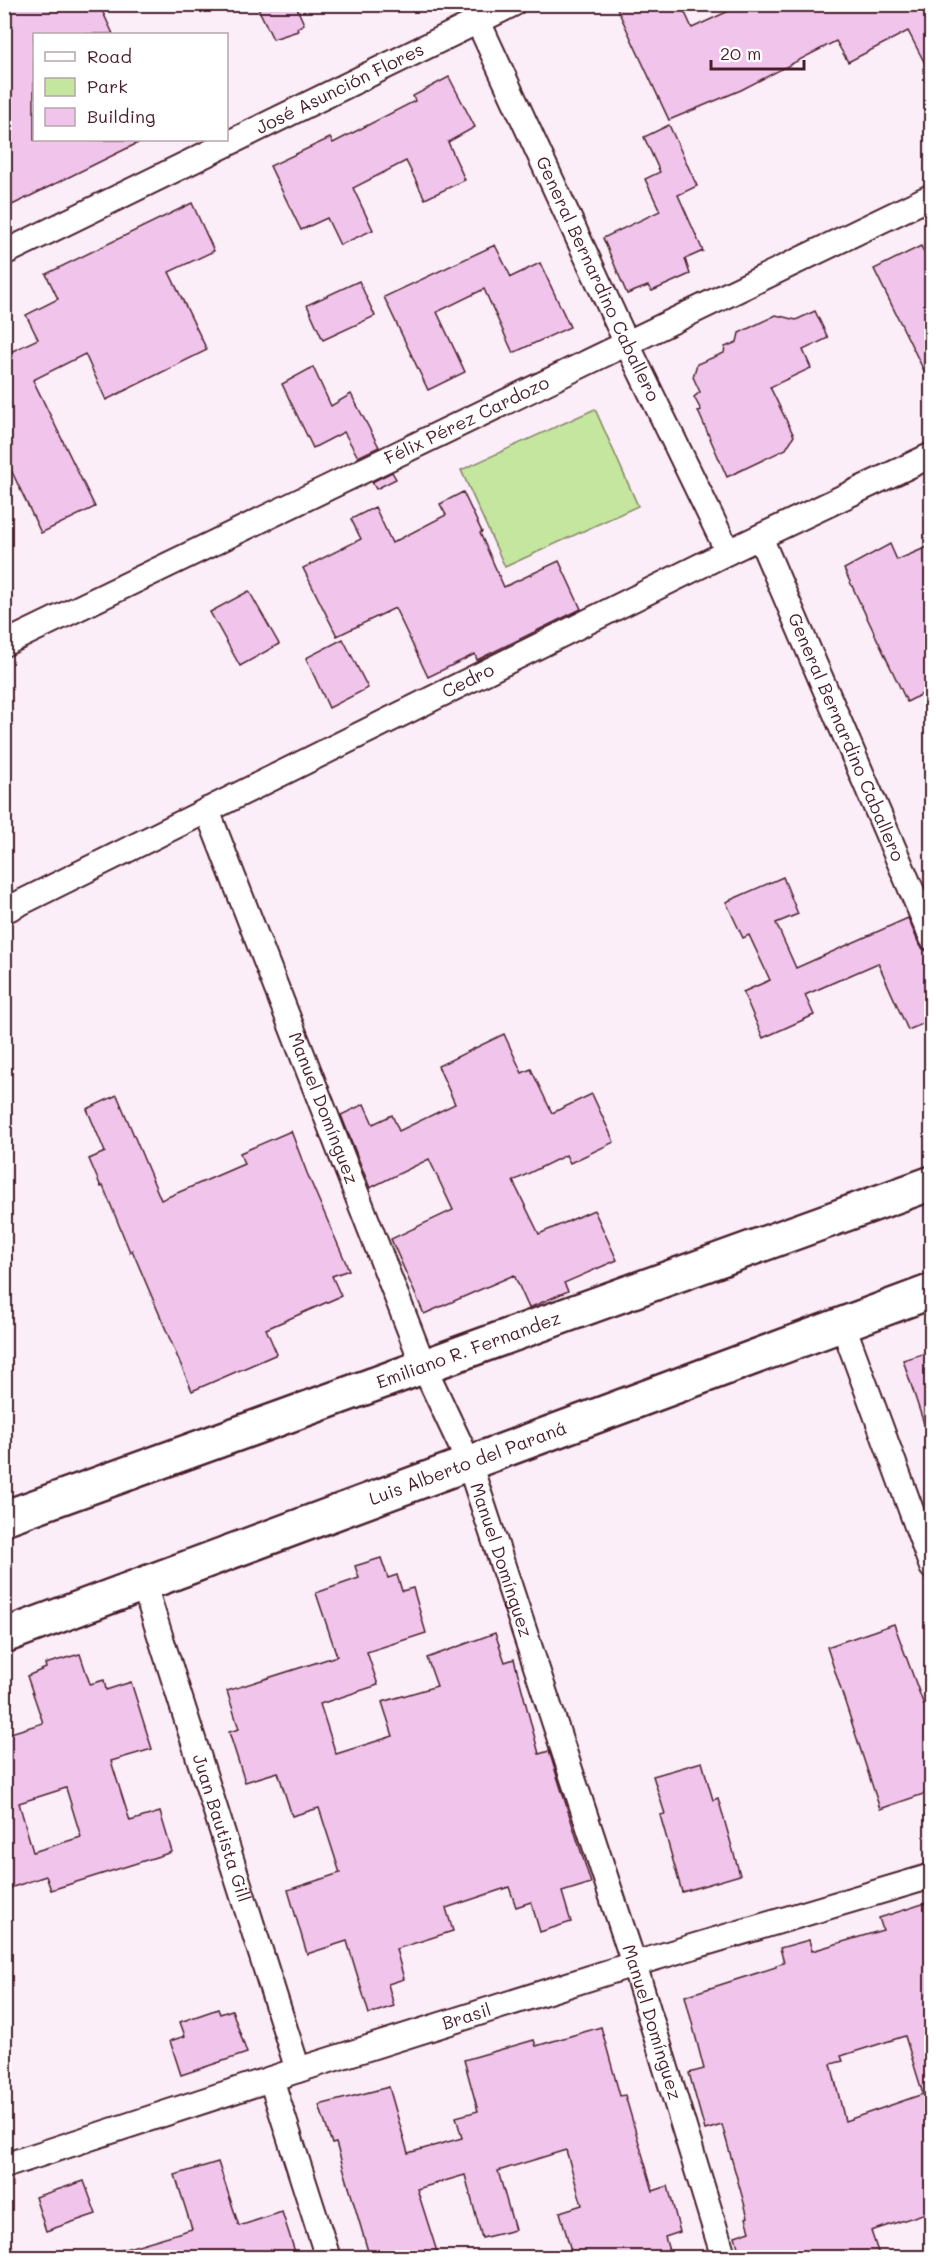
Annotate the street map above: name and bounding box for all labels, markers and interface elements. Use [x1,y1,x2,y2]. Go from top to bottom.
legend [33,33,228,141]
scale bar [711,33,804,71]
street label: José Asunción Flores [252,37,427,139]
text: 20 m [720,41,761,65]
text: Road [87,44,132,68]
text: Park [87,74,128,98]
text: Building [87,104,155,128]
street label: General Bernardino Caballero [531,152,666,405]
street label: Félix Pérez Cardozo [380,370,553,470]
street label: General Bernardino Caballero [783,609,911,865]
street label: Cedro [438,657,498,703]
street label: Manuel Domínguez [284,1028,365,1187]
street label: Emiliano R. Fernandez [373,1305,564,1394]
street label: Luis Alberto del Paraná [366,1415,570,1510]
street label: Manuel Domínguez [465,1479,539,1640]
street label: Juan Bautista Gill [187,1751,257,1905]
street label: Manuel Domínguez [617,1941,688,2102]
street label: Brasil [439,1997,494,2035]

